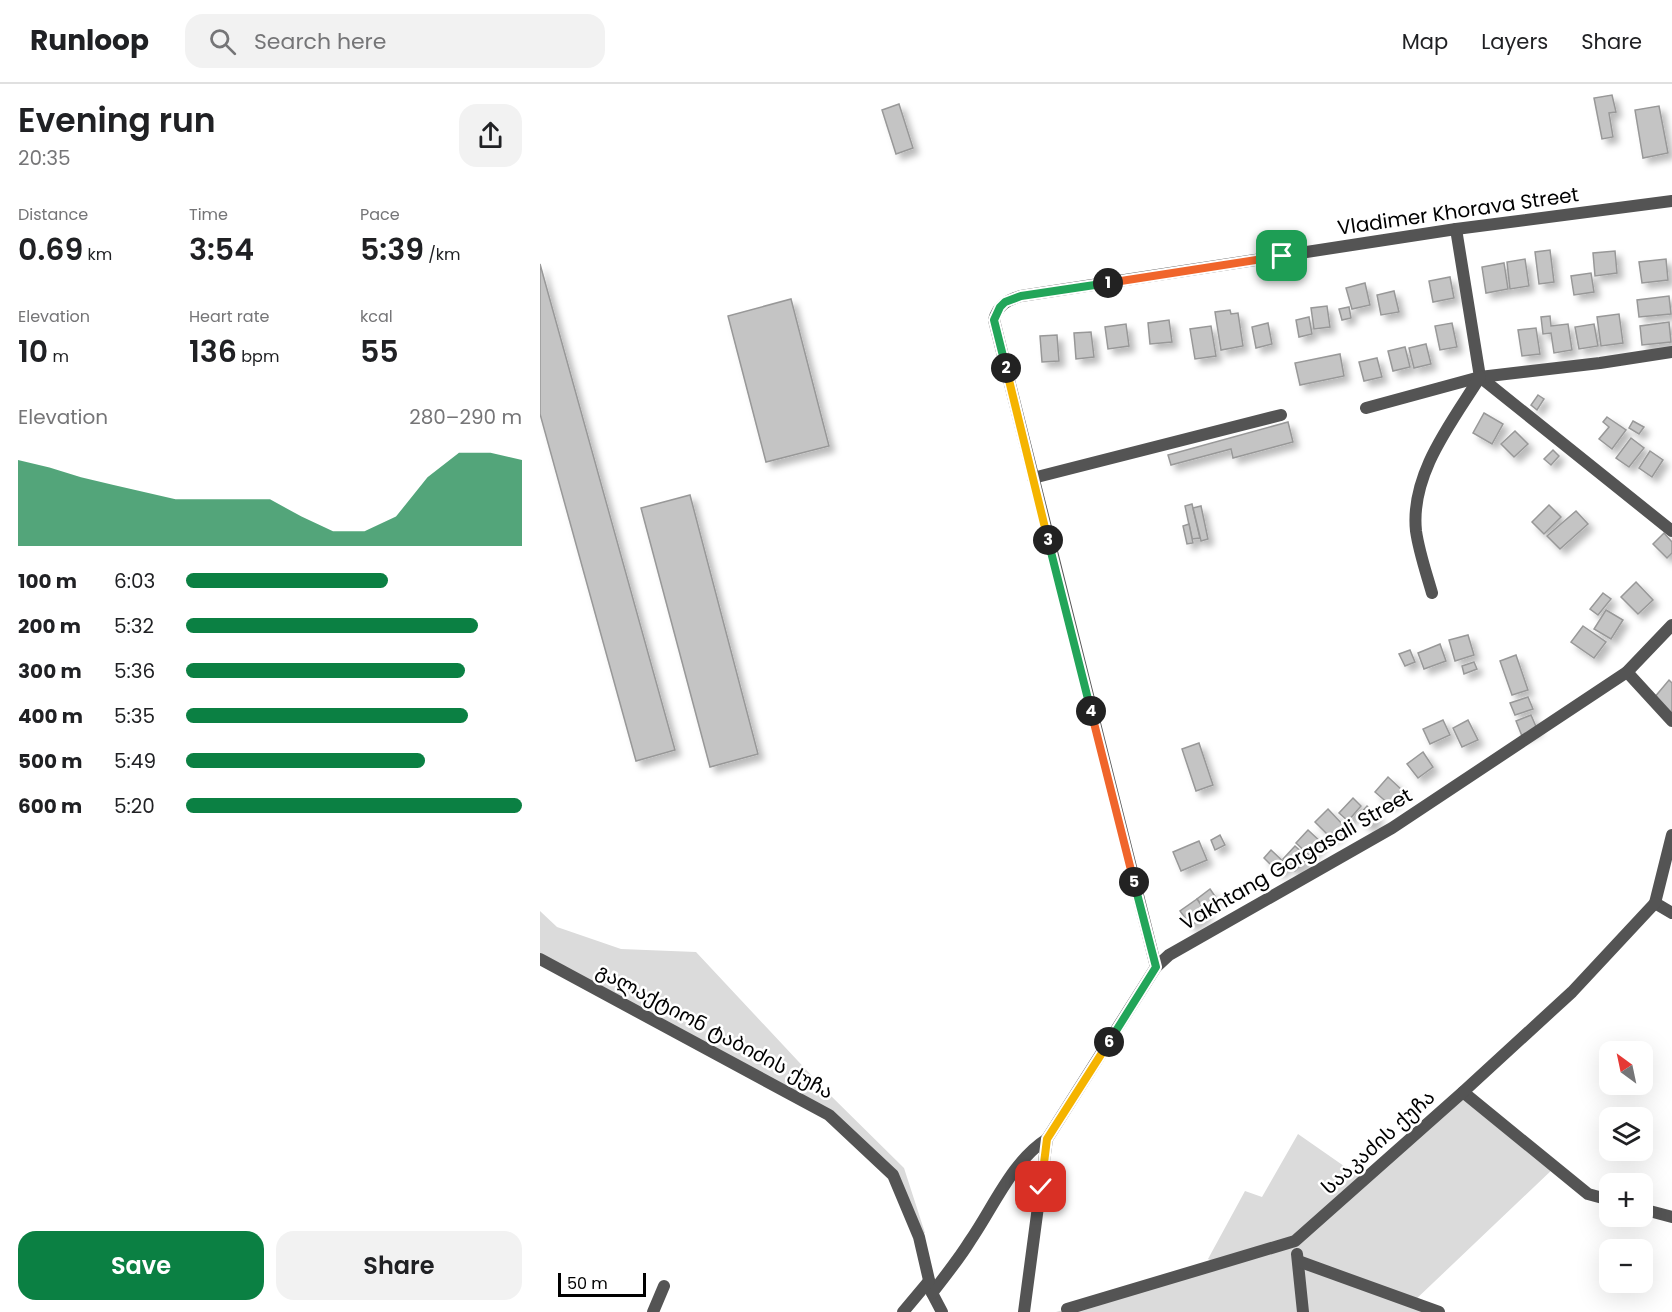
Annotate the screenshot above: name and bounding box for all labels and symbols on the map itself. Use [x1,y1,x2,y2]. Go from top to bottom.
street label: Vladimer Khorava Street [1336,180,1580,242]
pin [1256,230,1307,281]
pin: 1 [1093,268,1123,298]
pin: 2 [991,353,1021,383]
pin: 3 [1033,525,1063,555]
pin: 4 [1076,696,1106,726]
street label: Vakhtang Gorgasali Street [1175,781,1417,937]
pin: 5 [1119,867,1149,897]
street label: გალაქტიონ ტაბიძის ქუჩა [592,957,838,1105]
pin: 6 [1094,1027,1124,1057]
north arrow [1599,1041,1653,1095]
street label: სააკაძის ქუჩა [1315,1083,1441,1201]
pin [1015,1161,1066,1212]
scale bar [558,1270,646,1298]

